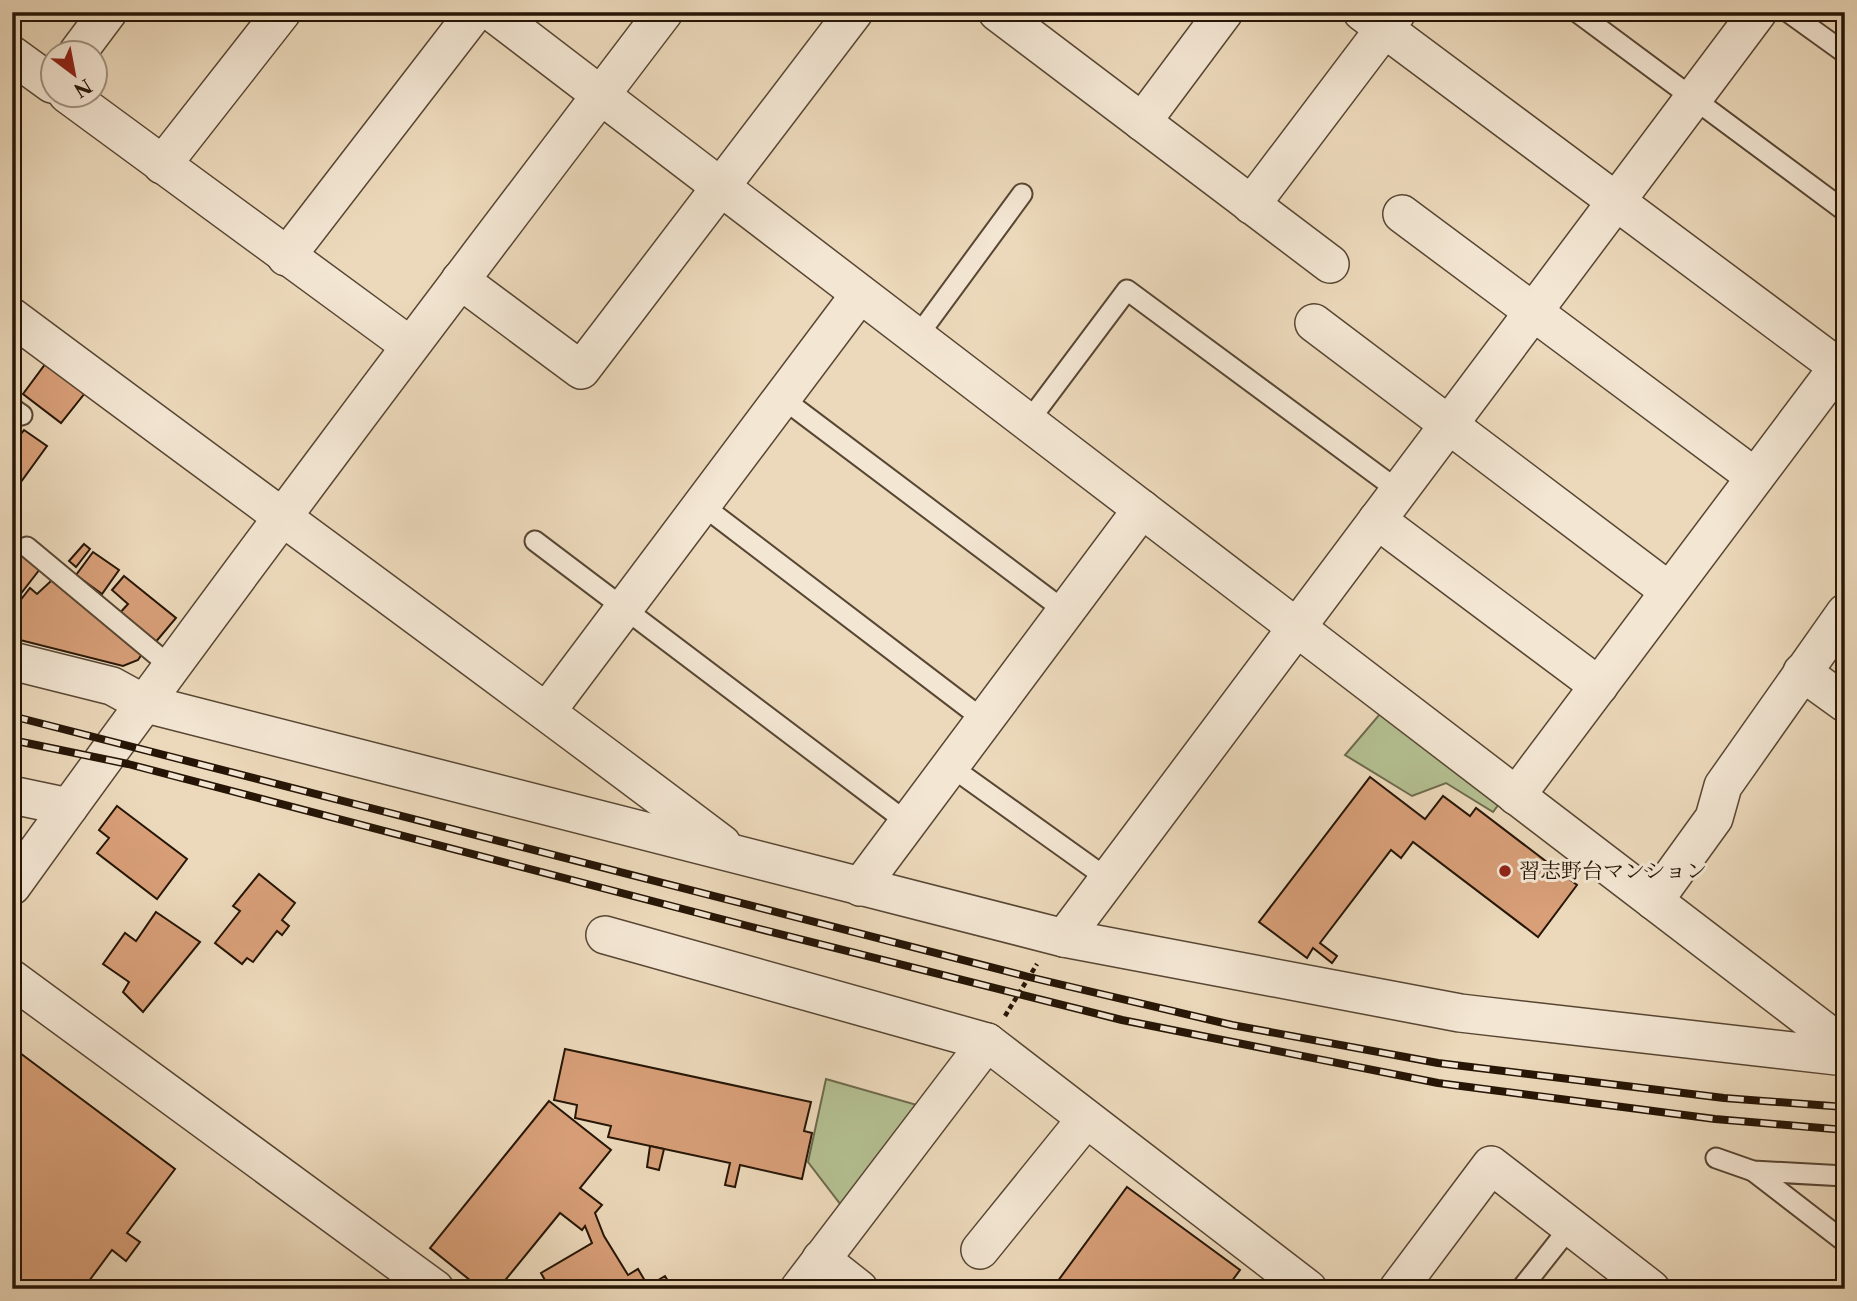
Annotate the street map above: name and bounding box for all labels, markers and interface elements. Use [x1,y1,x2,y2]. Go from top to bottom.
north arrow [38,38,108,108]
text: N [70,74,96,102]
place label: 習志野台マンション [1519,858,1707,883]
marker: 習志野台マンション [1497,863,1513,879]

